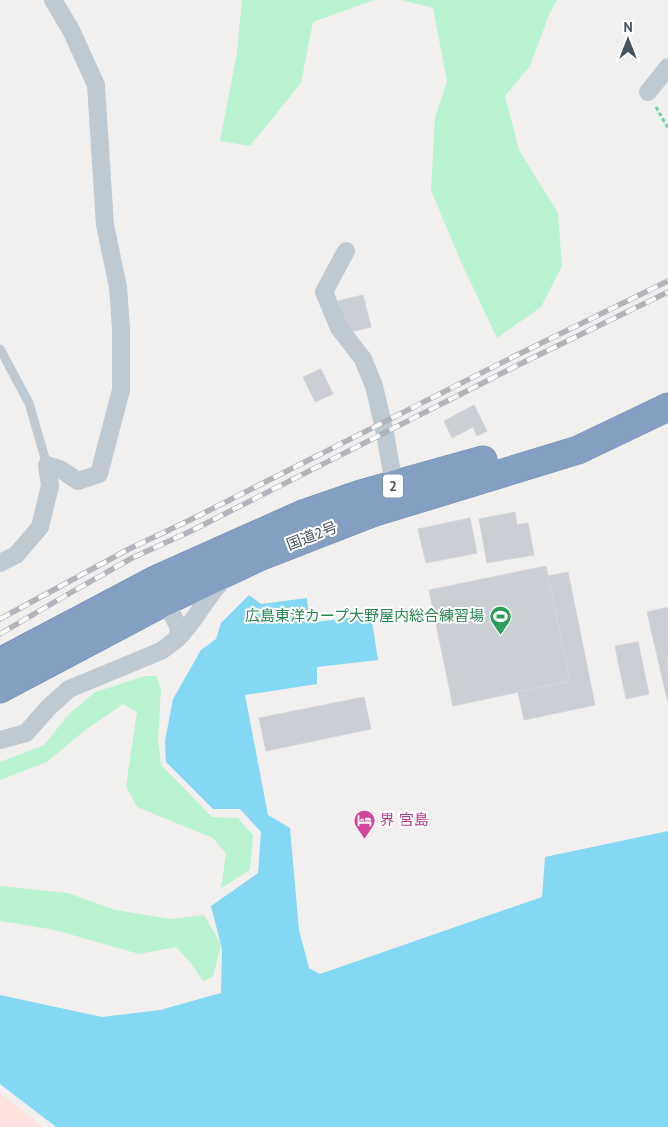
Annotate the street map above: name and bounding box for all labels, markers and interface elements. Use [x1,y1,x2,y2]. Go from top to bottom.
north arrow [603,15,653,65]
text: N [623,18,633,36]
road number: 2 [383,474,403,498]
street label: 国道2号 [284,517,340,554]
sports icon: 広島東洋カープ大野屋内総合練習場 [488,604,512,635]
place label: 広島東洋カープ大野屋内総合練習場 [245,606,484,625]
hotel icon: 界 宮島 [352,808,376,839]
place label: 界 宮島 [380,810,429,829]

